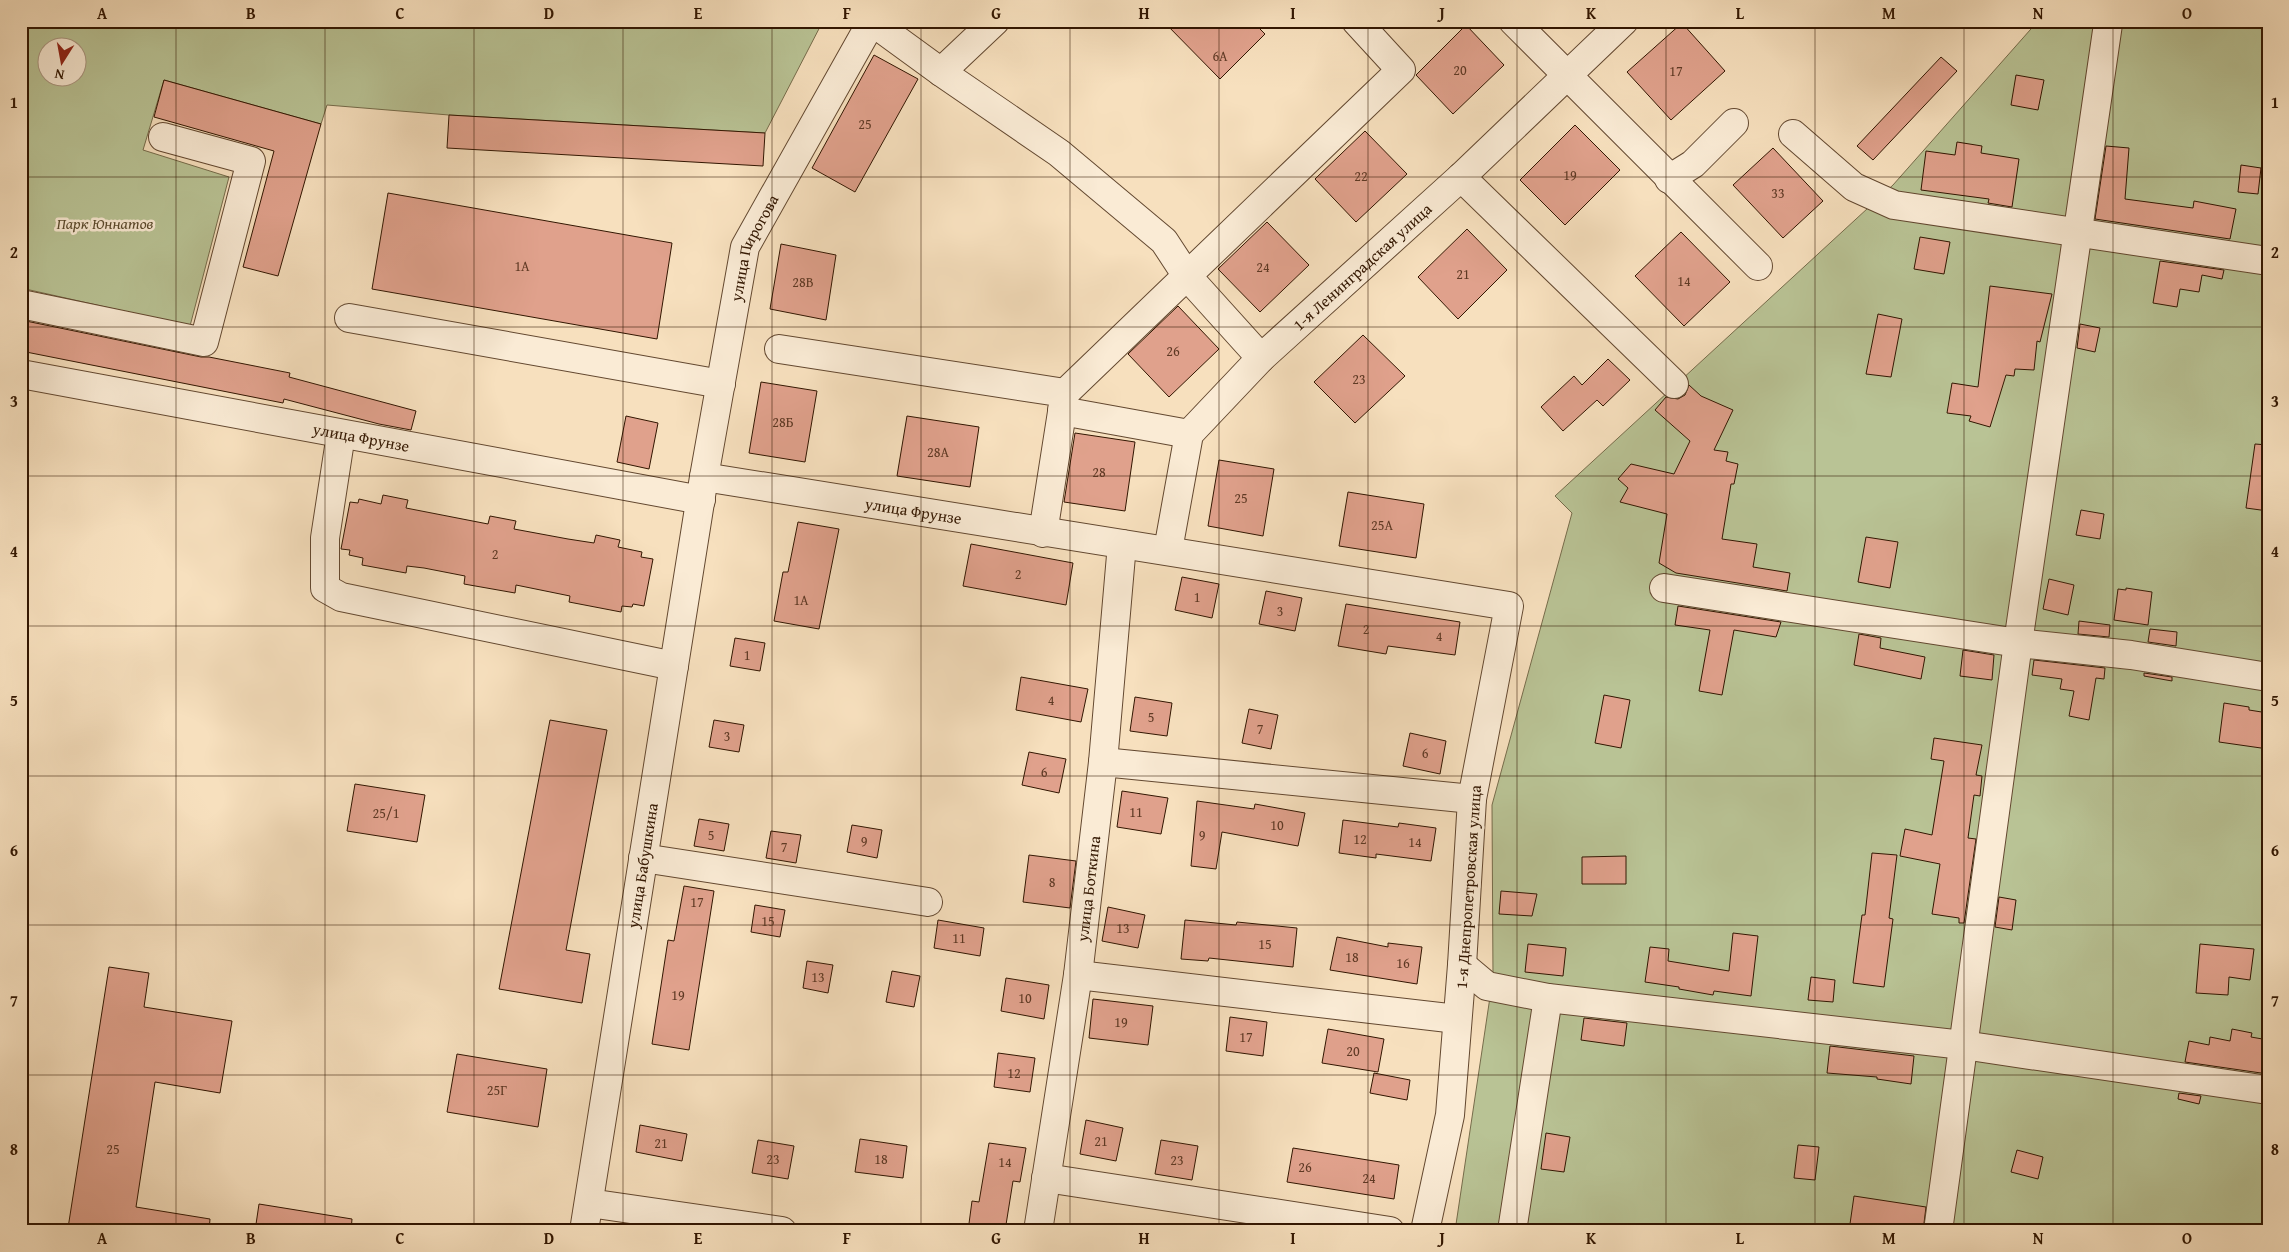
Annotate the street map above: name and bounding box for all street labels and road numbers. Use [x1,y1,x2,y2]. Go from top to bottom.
street label: улица Пирогова [723,190,784,304]
street label: 1-я Ленинградская улица [1287,197,1437,336]
street label: улица Фрунзе [310,416,411,458]
street label: улица Фрунзе [862,491,963,530]
street label: 1-я Днепропетровская улица [1449,784,1487,990]
street label: улица Бабушкина [620,801,664,931]
street label: улица Боткина [1070,834,1106,944]

